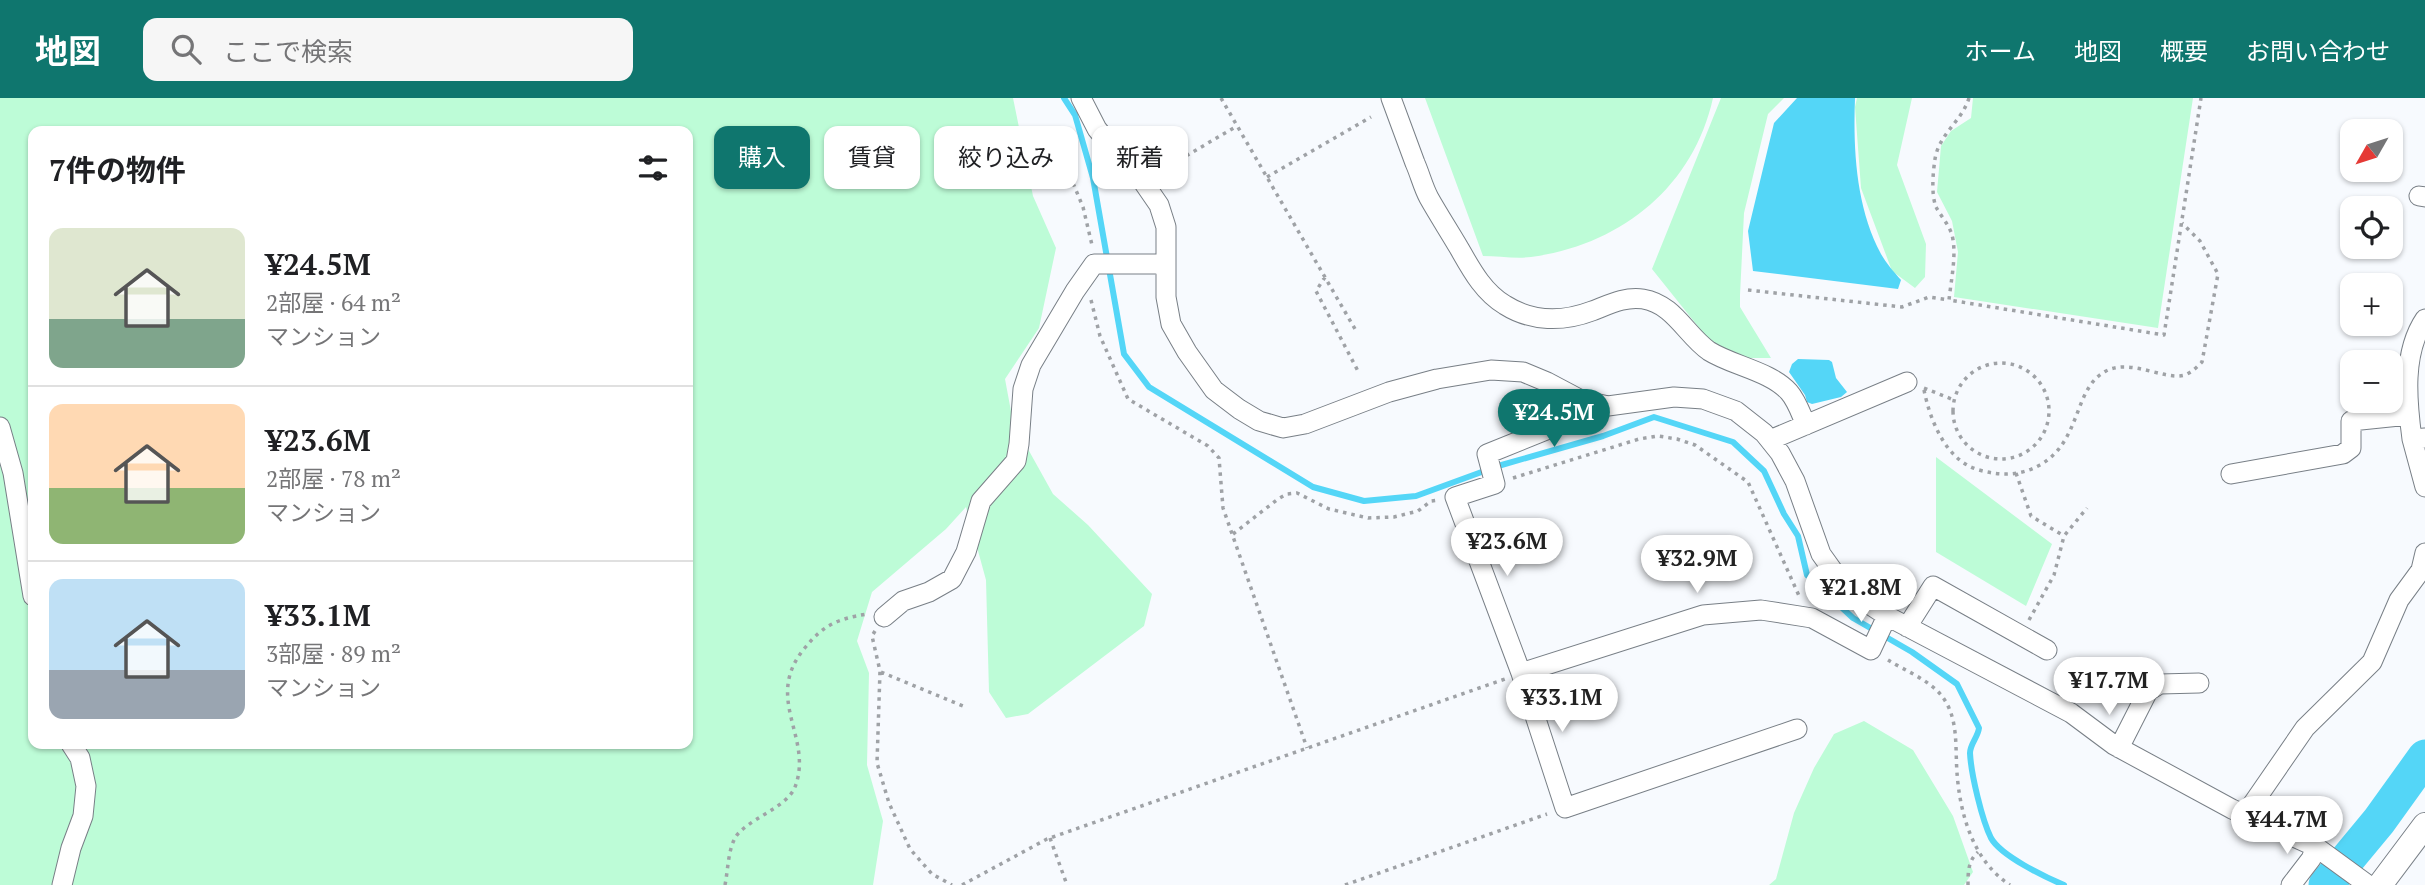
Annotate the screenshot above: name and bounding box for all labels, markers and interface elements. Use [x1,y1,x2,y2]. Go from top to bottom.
search box [143,18,633,81]
text: 地図 [35,29,101,72]
icon: search [167,30,205,68]
text: ここで検索 [223,34,353,68]
text: ホーム [1965,35,2036,67]
text: 地図 [2074,35,2122,67]
text: 概要 [2160,35,2208,67]
text: お問い合わせ [2246,35,2390,67]
north arrow [2340,119,2403,182]
map controls [2340,119,2403,413]
chip: 購入 [714,126,810,189]
chip: 賃貸 [824,126,920,189]
chip: 絞り込み [934,126,1078,189]
chip: 新着 [1092,126,1188,189]
icon: filters [634,149,672,187]
text: 7件の物件 [49,150,186,190]
button: locate [2340,196,2403,259]
text: ¥24.5M [266,244,371,284]
icon: home [105,256,189,340]
button: + [2340,273,2403,336]
text: 2部屋 · 64 m² [266,287,401,318]
text: マンション [266,321,381,352]
button: − [2340,350,2403,413]
pin: ¥24.5M [1497,390,1611,449]
text: ¥24.5M [1514,396,1594,427]
text: ¥23.6M [266,420,371,460]
icon: home [105,432,189,516]
text: 2部屋 · 78 m² [266,463,401,494]
text: マンション [266,497,381,528]
pin: ¥23.6M [1450,518,1564,578]
text: ¥23.6M [1467,525,1547,556]
pin: ¥32.9M [1640,536,1754,595]
text: ¥32.9M [1657,542,1737,573]
pin: ¥21.8M [1804,564,1918,624]
text: ¥21.8M [1821,571,1901,602]
text: ¥33.1M [266,595,371,635]
icon: home [105,607,189,691]
text: 3部屋 · 89 m² [266,638,401,669]
pin: ¥17.7M [2052,658,2166,717]
text: ¥17.7M [2070,664,2148,695]
text: マンション [266,672,381,703]
pin: ¥33.1M [1505,674,1619,734]
text: ¥33.1M [1522,681,1602,712]
pin: ¥44.7M [2230,796,2344,856]
text: ¥44.7M [2247,803,2327,834]

